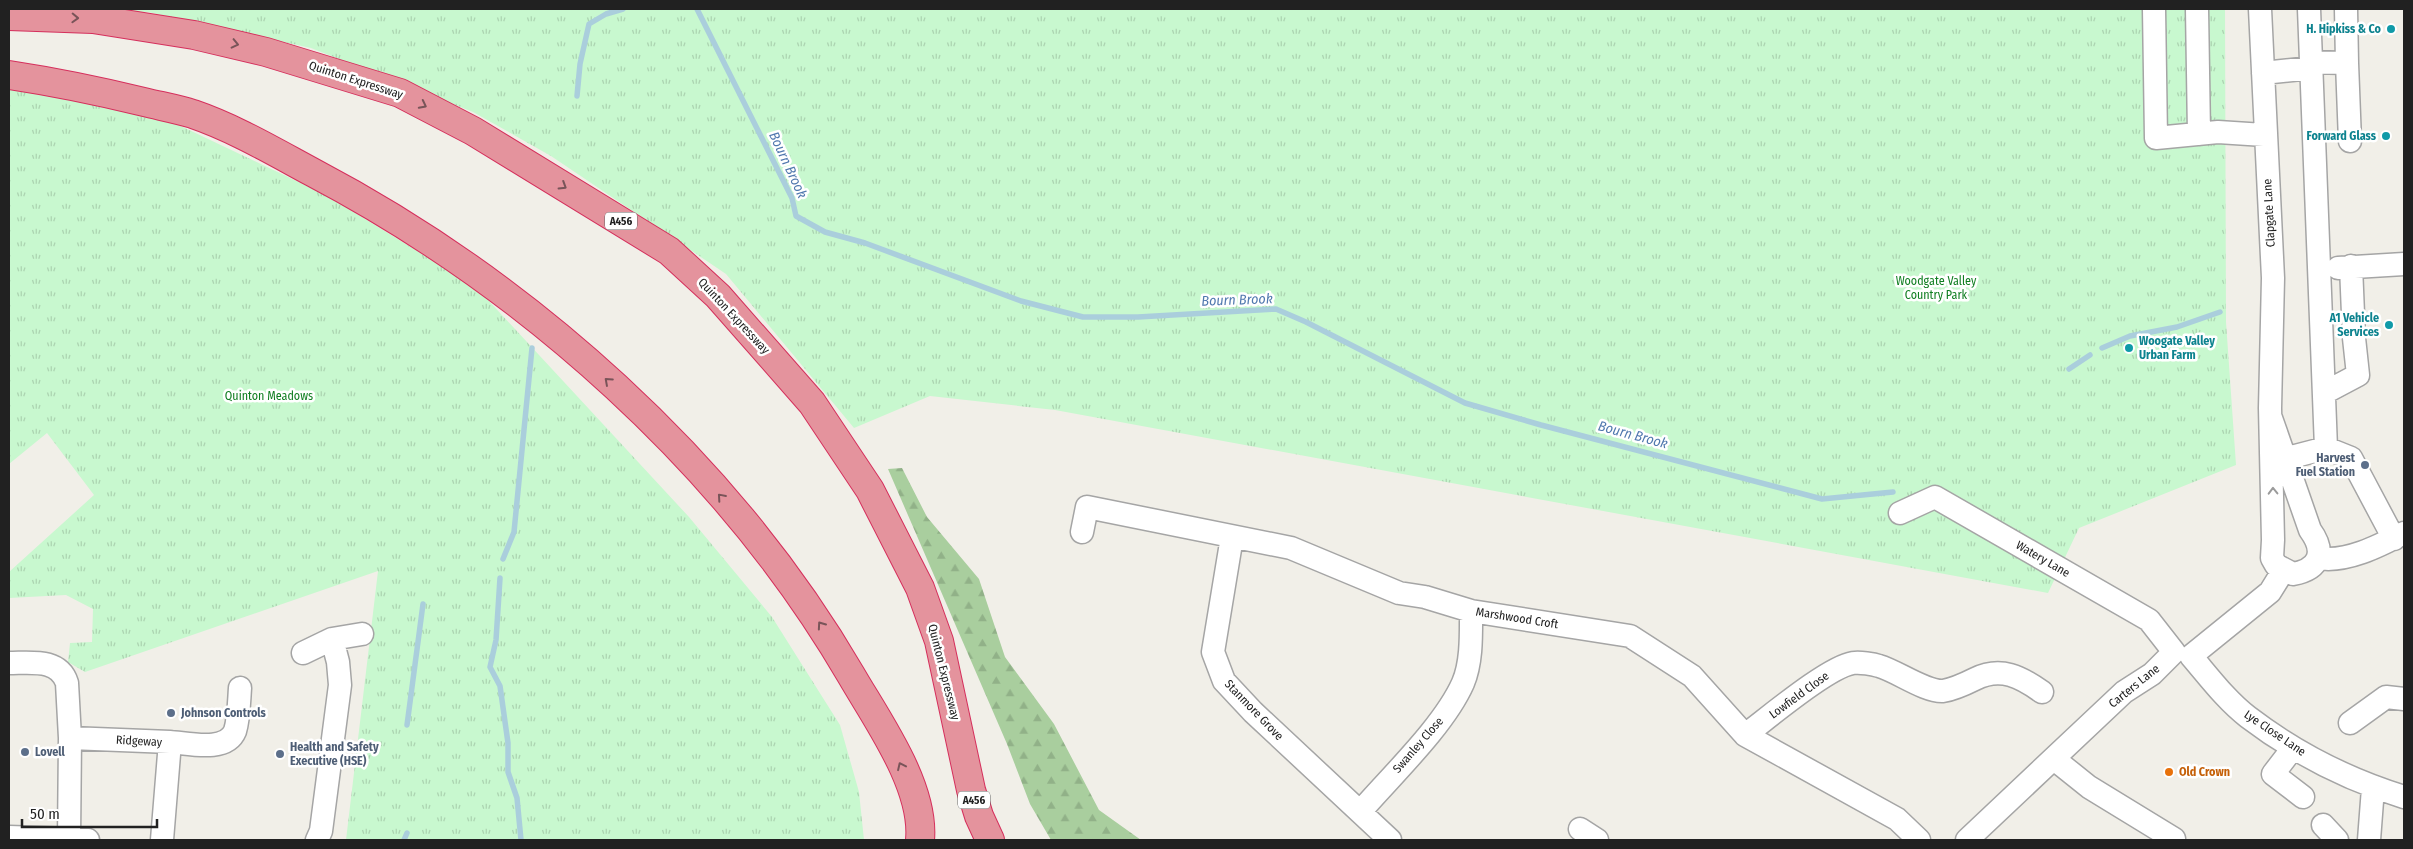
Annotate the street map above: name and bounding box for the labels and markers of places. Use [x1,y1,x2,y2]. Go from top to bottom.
place label: H. Hipkiss & Co [2306,22,2382,36]
marker: H. Hipkiss & Co [2385,23,2397,35]
place label: Forward Glass [2307,129,2377,143]
marker: Forward Glass [2380,130,2392,142]
place label: A1 Vehicle Services [2328,311,2380,339]
marker: A1 Vehicle Services [2383,319,2395,331]
place label: Woogate Valley Urban Farm [2139,334,2215,362]
marker: Woogate Valley Urban Farm [2123,342,2135,354]
place label: Harvest Fuel Station [2296,451,2356,479]
marker: Harvest Fuel Station [2359,459,2371,471]
place label: Johnson Controls [180,706,267,720]
marker: Johnson Controls [165,707,177,719]
place label: Health and Safety Executive (HSE) [290,740,379,768]
place label: Lovell [35,745,66,759]
marker: Lovell [19,746,31,758]
marker: Health and Safety Executive (HSE) [274,748,286,760]
place label: Old Crown [2179,765,2230,779]
marker: Old Crown [2163,766,2175,778]

